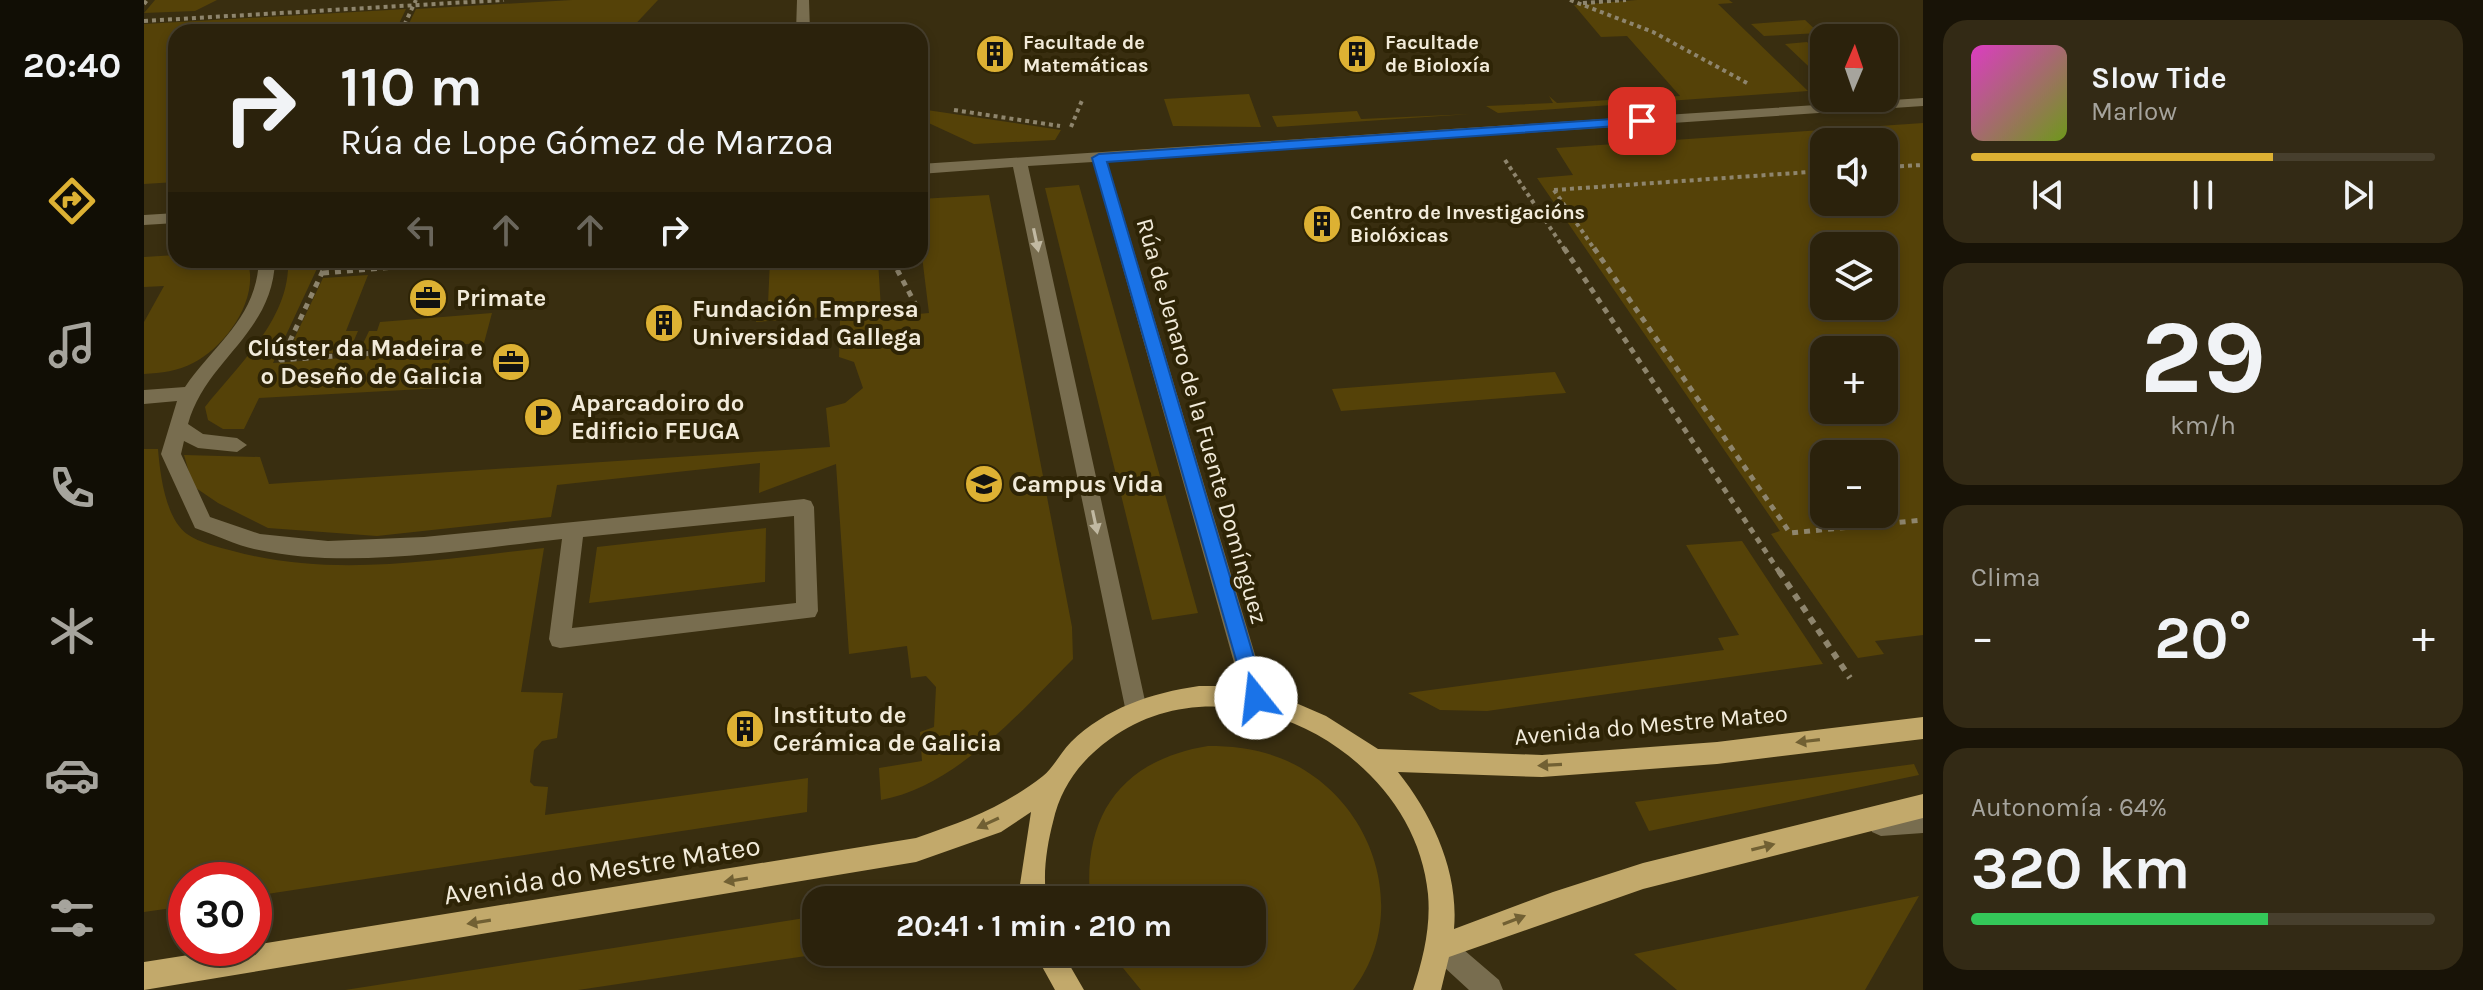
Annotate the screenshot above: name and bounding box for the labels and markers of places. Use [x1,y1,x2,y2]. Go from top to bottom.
place label: Facultade de Matemáticas [1023,31,1149,77]
place label: Facultade de Bioloxía [1385,31,1491,77]
building icon: Facultade de Matemáticas [974,33,1016,75]
building icon: Facultade de Bioloxía [1336,33,1378,75]
pin [1608,87,1676,155]
place label: Centro de Investigacións Biolóxicas [1350,201,1585,247]
building icon: Centro de Investigacións Biolóxicas [1301,203,1343,245]
office icon: Primate [407,277,449,319]
place label: Primate [456,284,546,312]
place label: Fundación Empresa Universidad Gallega [692,295,922,351]
building icon: Fundación Empresa Universidad Gallega [643,302,685,344]
place label: Clúster da Madeira e o Deseño de Galicia [248,334,483,390]
office icon: Clúster da Madeira e o Deseño de Galicia [490,341,532,383]
place label: Aparcadoiro do Edificio FEUGA [571,389,744,445]
parking icon: Aparcadoiro do Edificio FEUGA [522,396,564,438]
school or university icon: Campus Vida [963,463,1005,505]
place label: Campus Vida [1012,470,1164,498]
place label: Instituto de Cerámica de Galicia [773,701,1001,757]
building icon: Instituto de Cerámica de Galicia [724,708,766,750]

